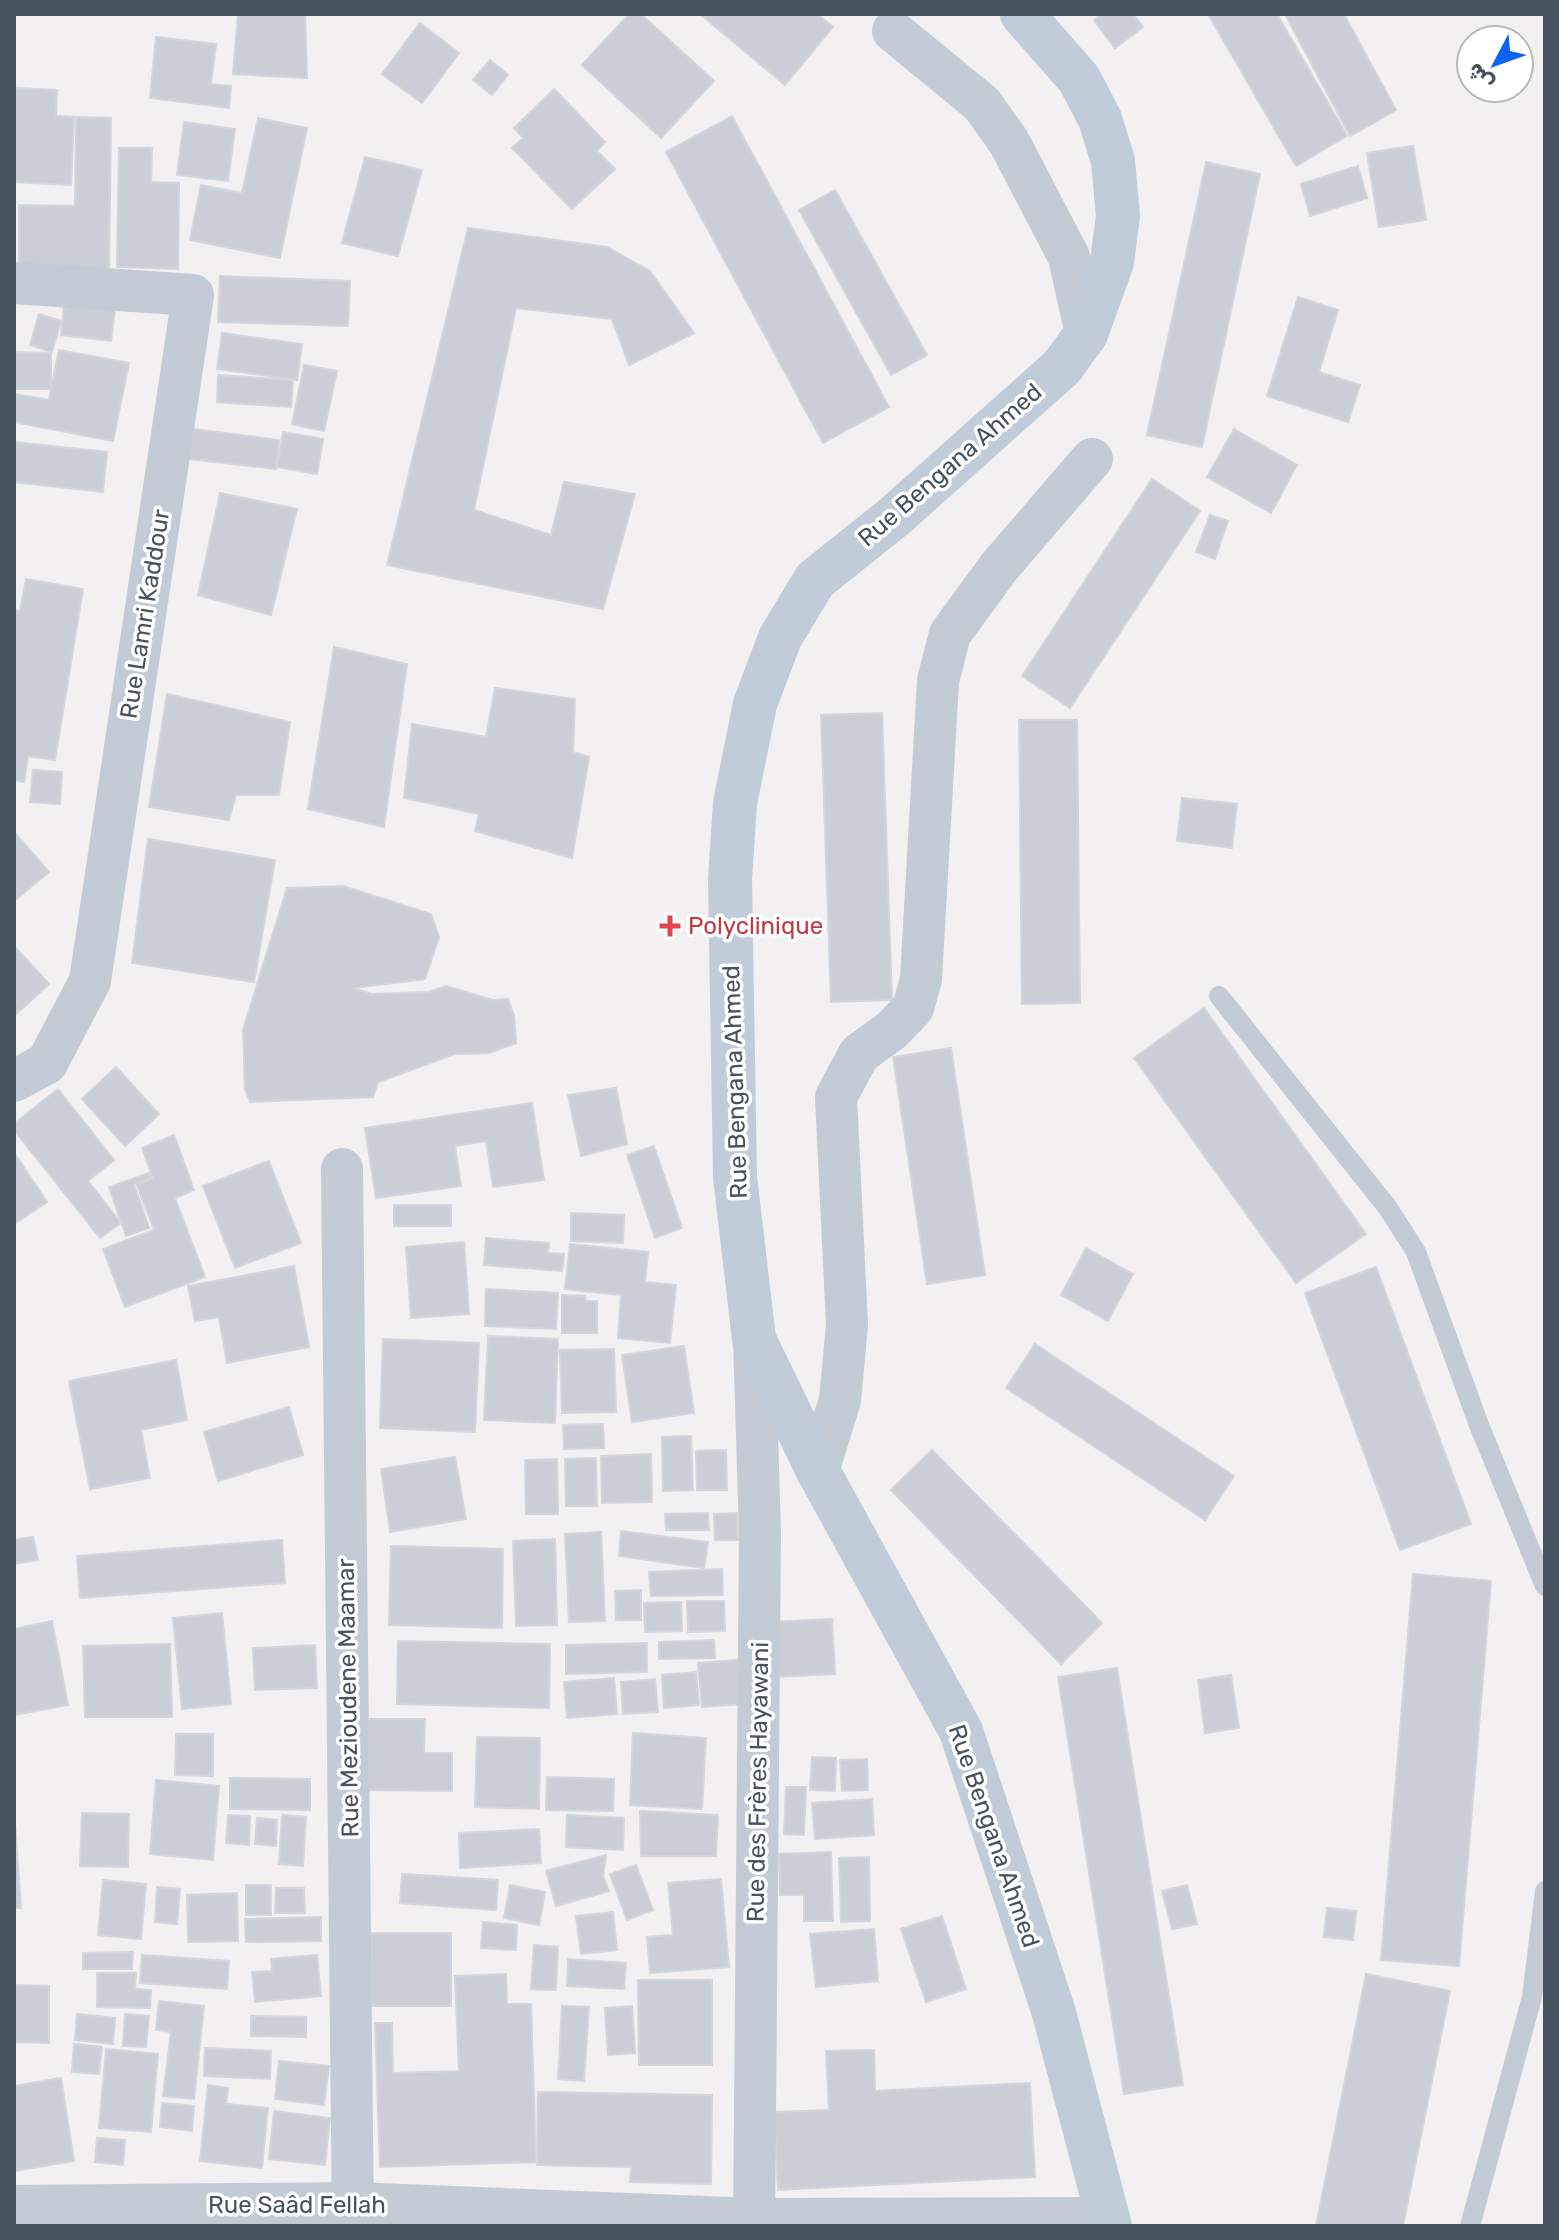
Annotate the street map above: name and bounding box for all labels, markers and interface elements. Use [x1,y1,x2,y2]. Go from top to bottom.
north arrow [1455,24,1535,104]
text: ش [1461,57,1500,96]
street label: Rue Bengana Ahmed [853,378,1047,552]
street label: Rue Lamri Kaddour [115,507,175,721]
place label: Polyclinique [688,912,823,940]
marker: Polyclinique [659,915,681,937]
street label: Rue Bengana Ahmed [717,965,753,1199]
street label: Rue Mezioudene Maamar [332,1558,364,1838]
street label: Rue des Frères Hayawani [742,1642,774,1922]
street label: Rue Bengana Ahmed [943,1721,1045,1951]
street label: Rue Saâd Fellah [208,2191,386,2219]

